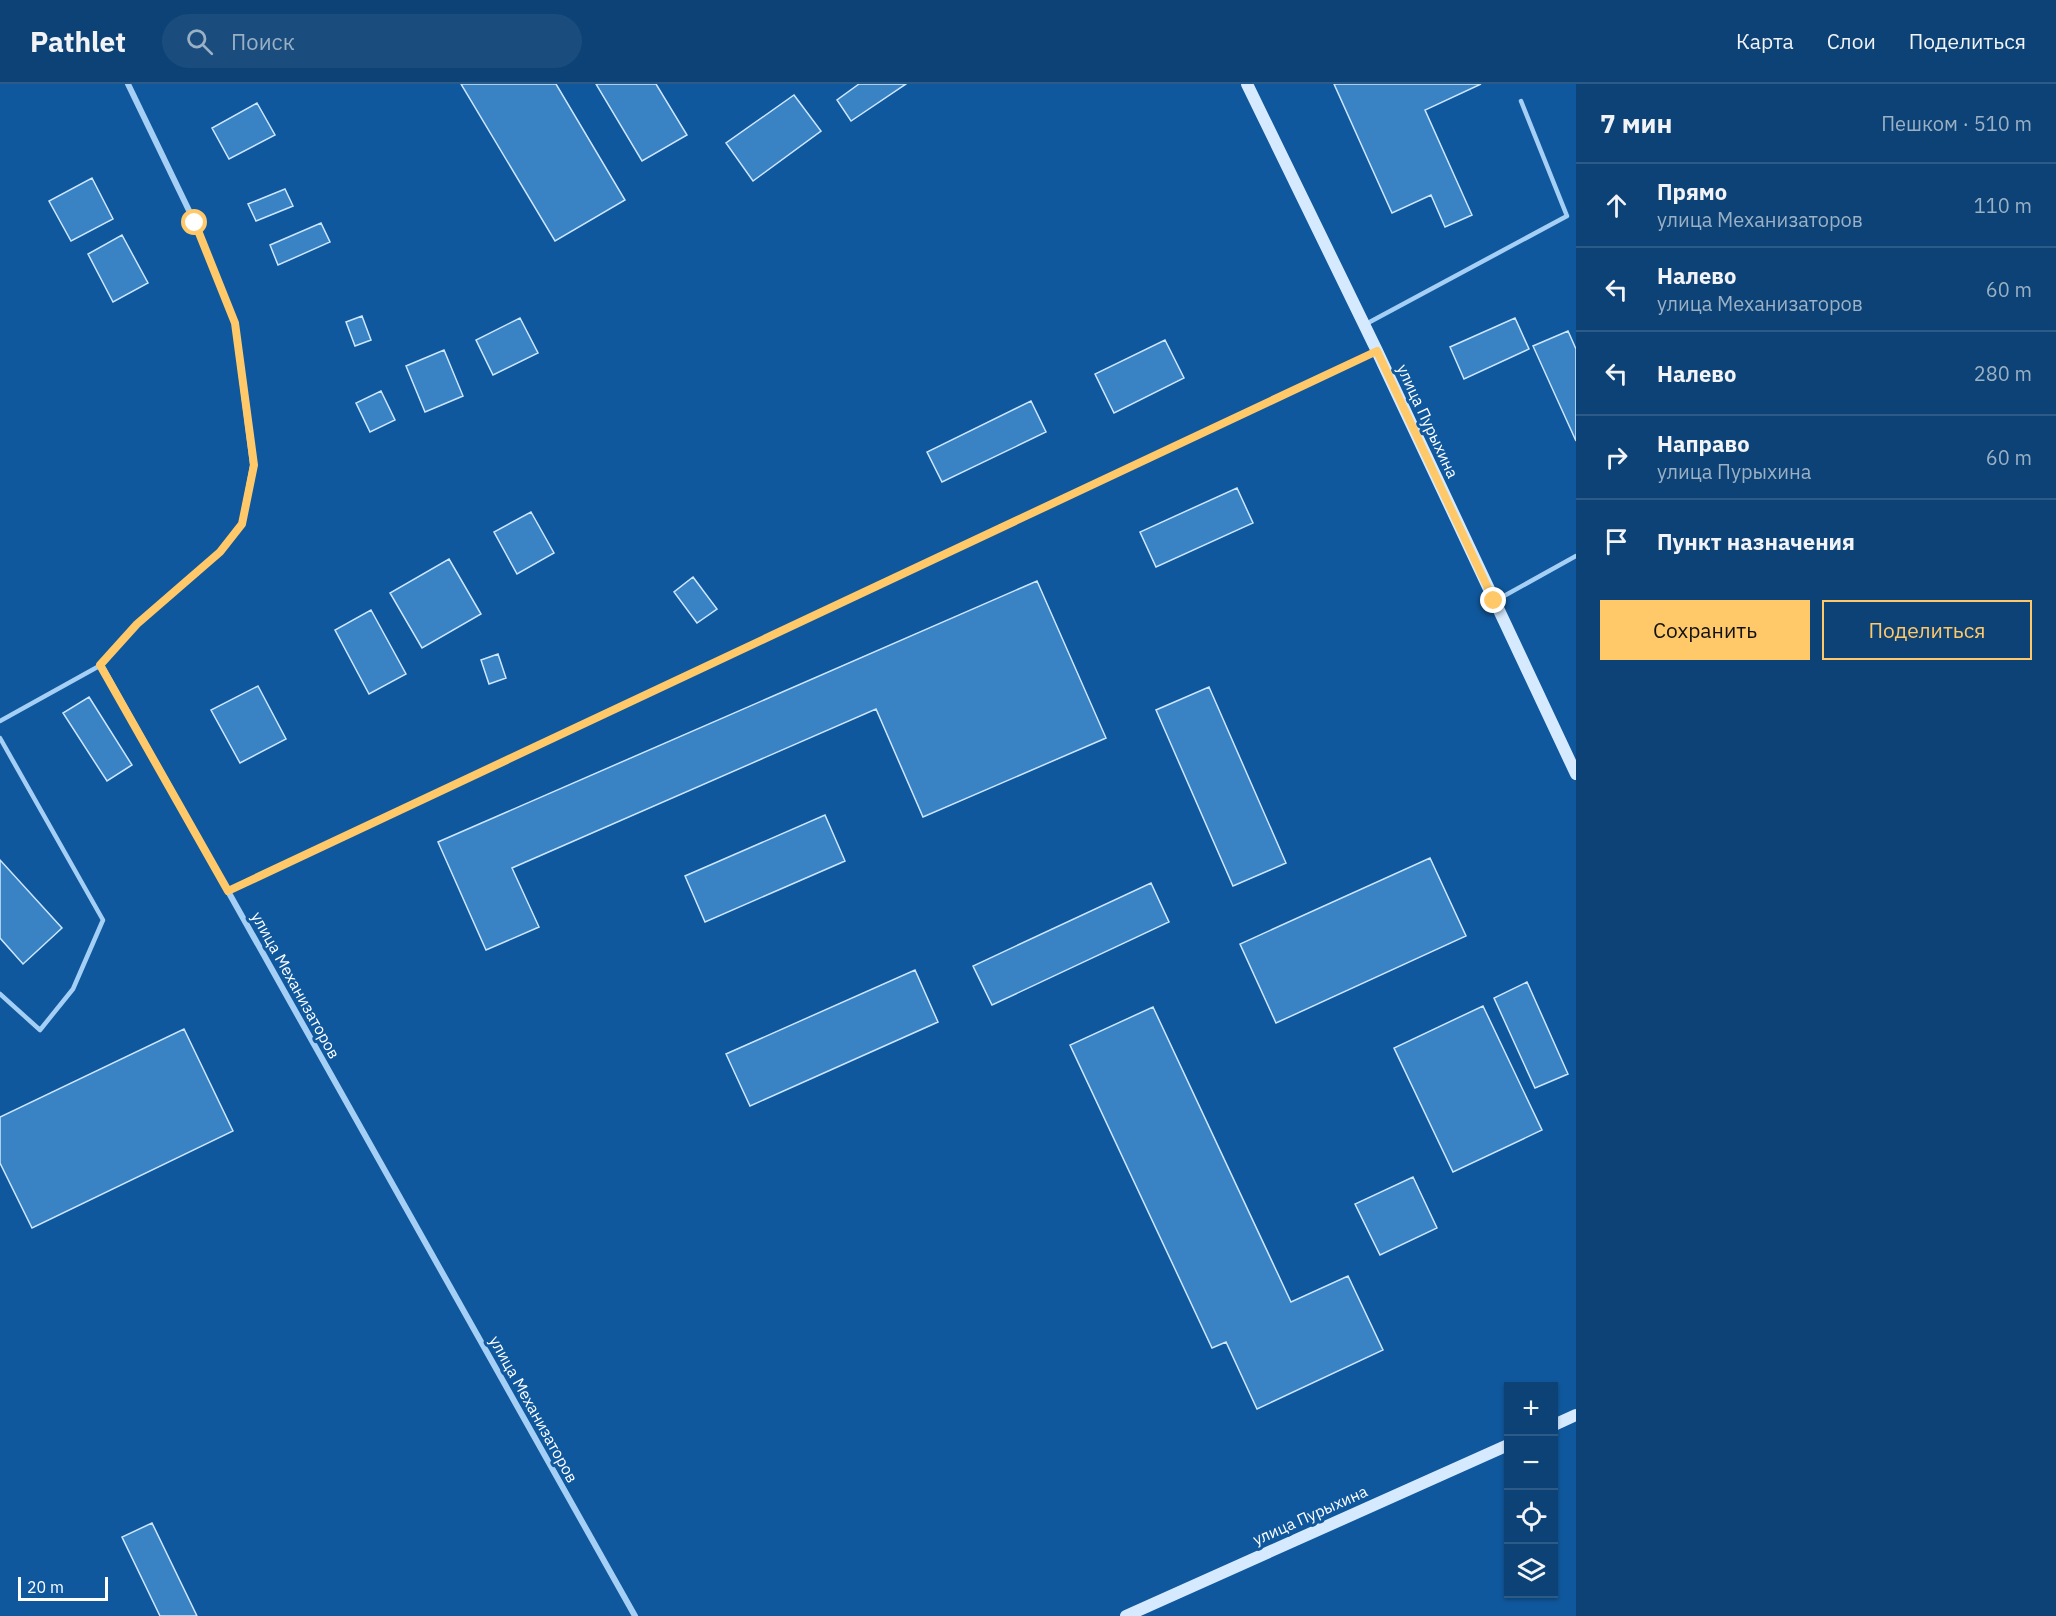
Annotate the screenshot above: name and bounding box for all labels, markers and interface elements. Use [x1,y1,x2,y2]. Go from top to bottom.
search box [162,14,582,68]
text: Pathlet [30,23,126,60]
icon: search [183,25,216,58]
text: Поиск [231,27,295,56]
text: Карта [1736,27,1794,55]
text: Слои [1827,27,1876,55]
text: Поделиться [1909,27,2026,55]
text: 7 мин [1600,106,1672,140]
text: Пешком · 510 m [1881,110,2032,137]
text: Прямо [1657,177,1727,206]
icon: ahead [1600,189,1633,222]
text: 110 m [1974,192,2032,219]
text: улица Механизаторов [1657,206,1863,233]
route start [181,209,207,235]
text: Налево [1657,261,1736,290]
icon: left [1600,273,1633,306]
text: 60 m [1986,276,2032,303]
text: улица Механизаторов [1657,290,1863,317]
icon: left [1600,357,1633,390]
text: Налево [1657,359,1736,388]
text: 280 m [1974,360,2032,387]
street label: улица Пурыхина [1393,361,1463,482]
text: Направо [1657,429,1750,458]
icon: right [1600,441,1633,474]
text: 60 m [1986,444,2032,471]
text: улица Пурыхина [1657,458,1811,485]
icon: arrive [1600,525,1633,558]
text: Пункт назначения [1657,527,1855,556]
route end [1480,587,1506,613]
button: Сохранить [1600,600,1810,660]
button: Поделиться [1822,600,2032,660]
street label: улица Механизаторов [247,908,345,1062]
street label: улица Механизаторов [485,1332,583,1486]
map controls [1504,1382,1558,1598]
button: + [1504,1382,1558,1436]
button: − [1504,1436,1558,1490]
street label: улица Пурыхина [1250,1481,1371,1549]
button: locate [1504,1490,1558,1544]
button: layers [1504,1544,1558,1598]
scale bar [18,1574,108,1602]
text: 20 m [27,1577,64,1597]

